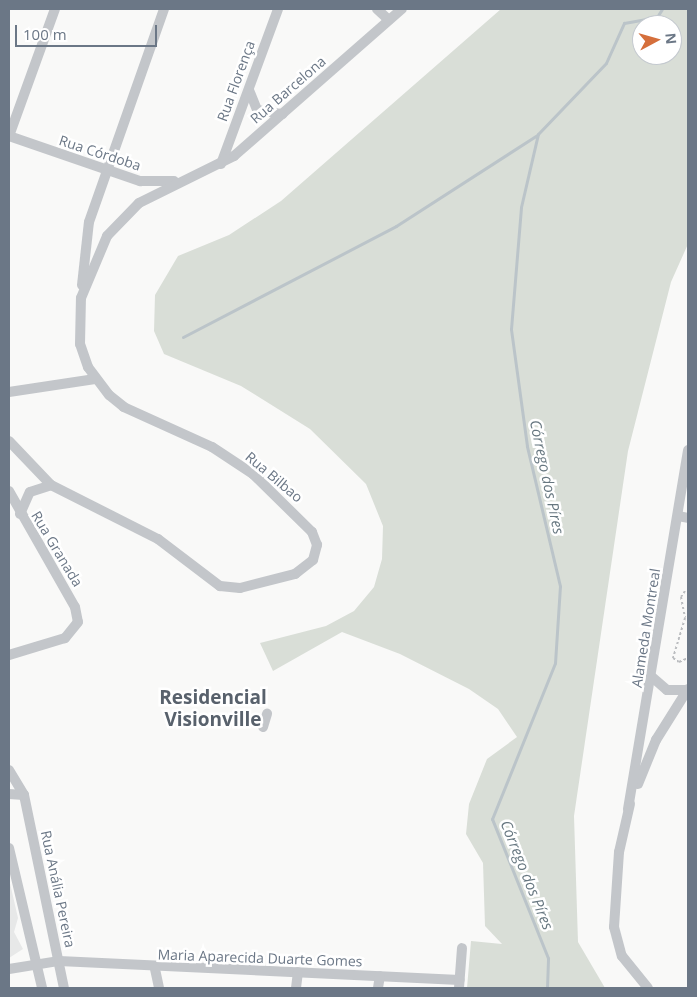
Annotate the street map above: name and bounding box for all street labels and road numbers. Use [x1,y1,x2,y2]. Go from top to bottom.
street label: Rua Florença [214,38,258,124]
street label: Rua Barcelona [247,53,329,127]
street label: Rua Córdoba [57,132,143,174]
street label: Rua Bilbao [242,448,306,506]
street label: Rua Granada [28,508,86,590]
street label: Alameda Montreal [628,567,664,689]
street label: Rua Anália Pereira [37,829,79,949]
street label: Maria Aparecida Duarte Gomes [157,946,363,970]

